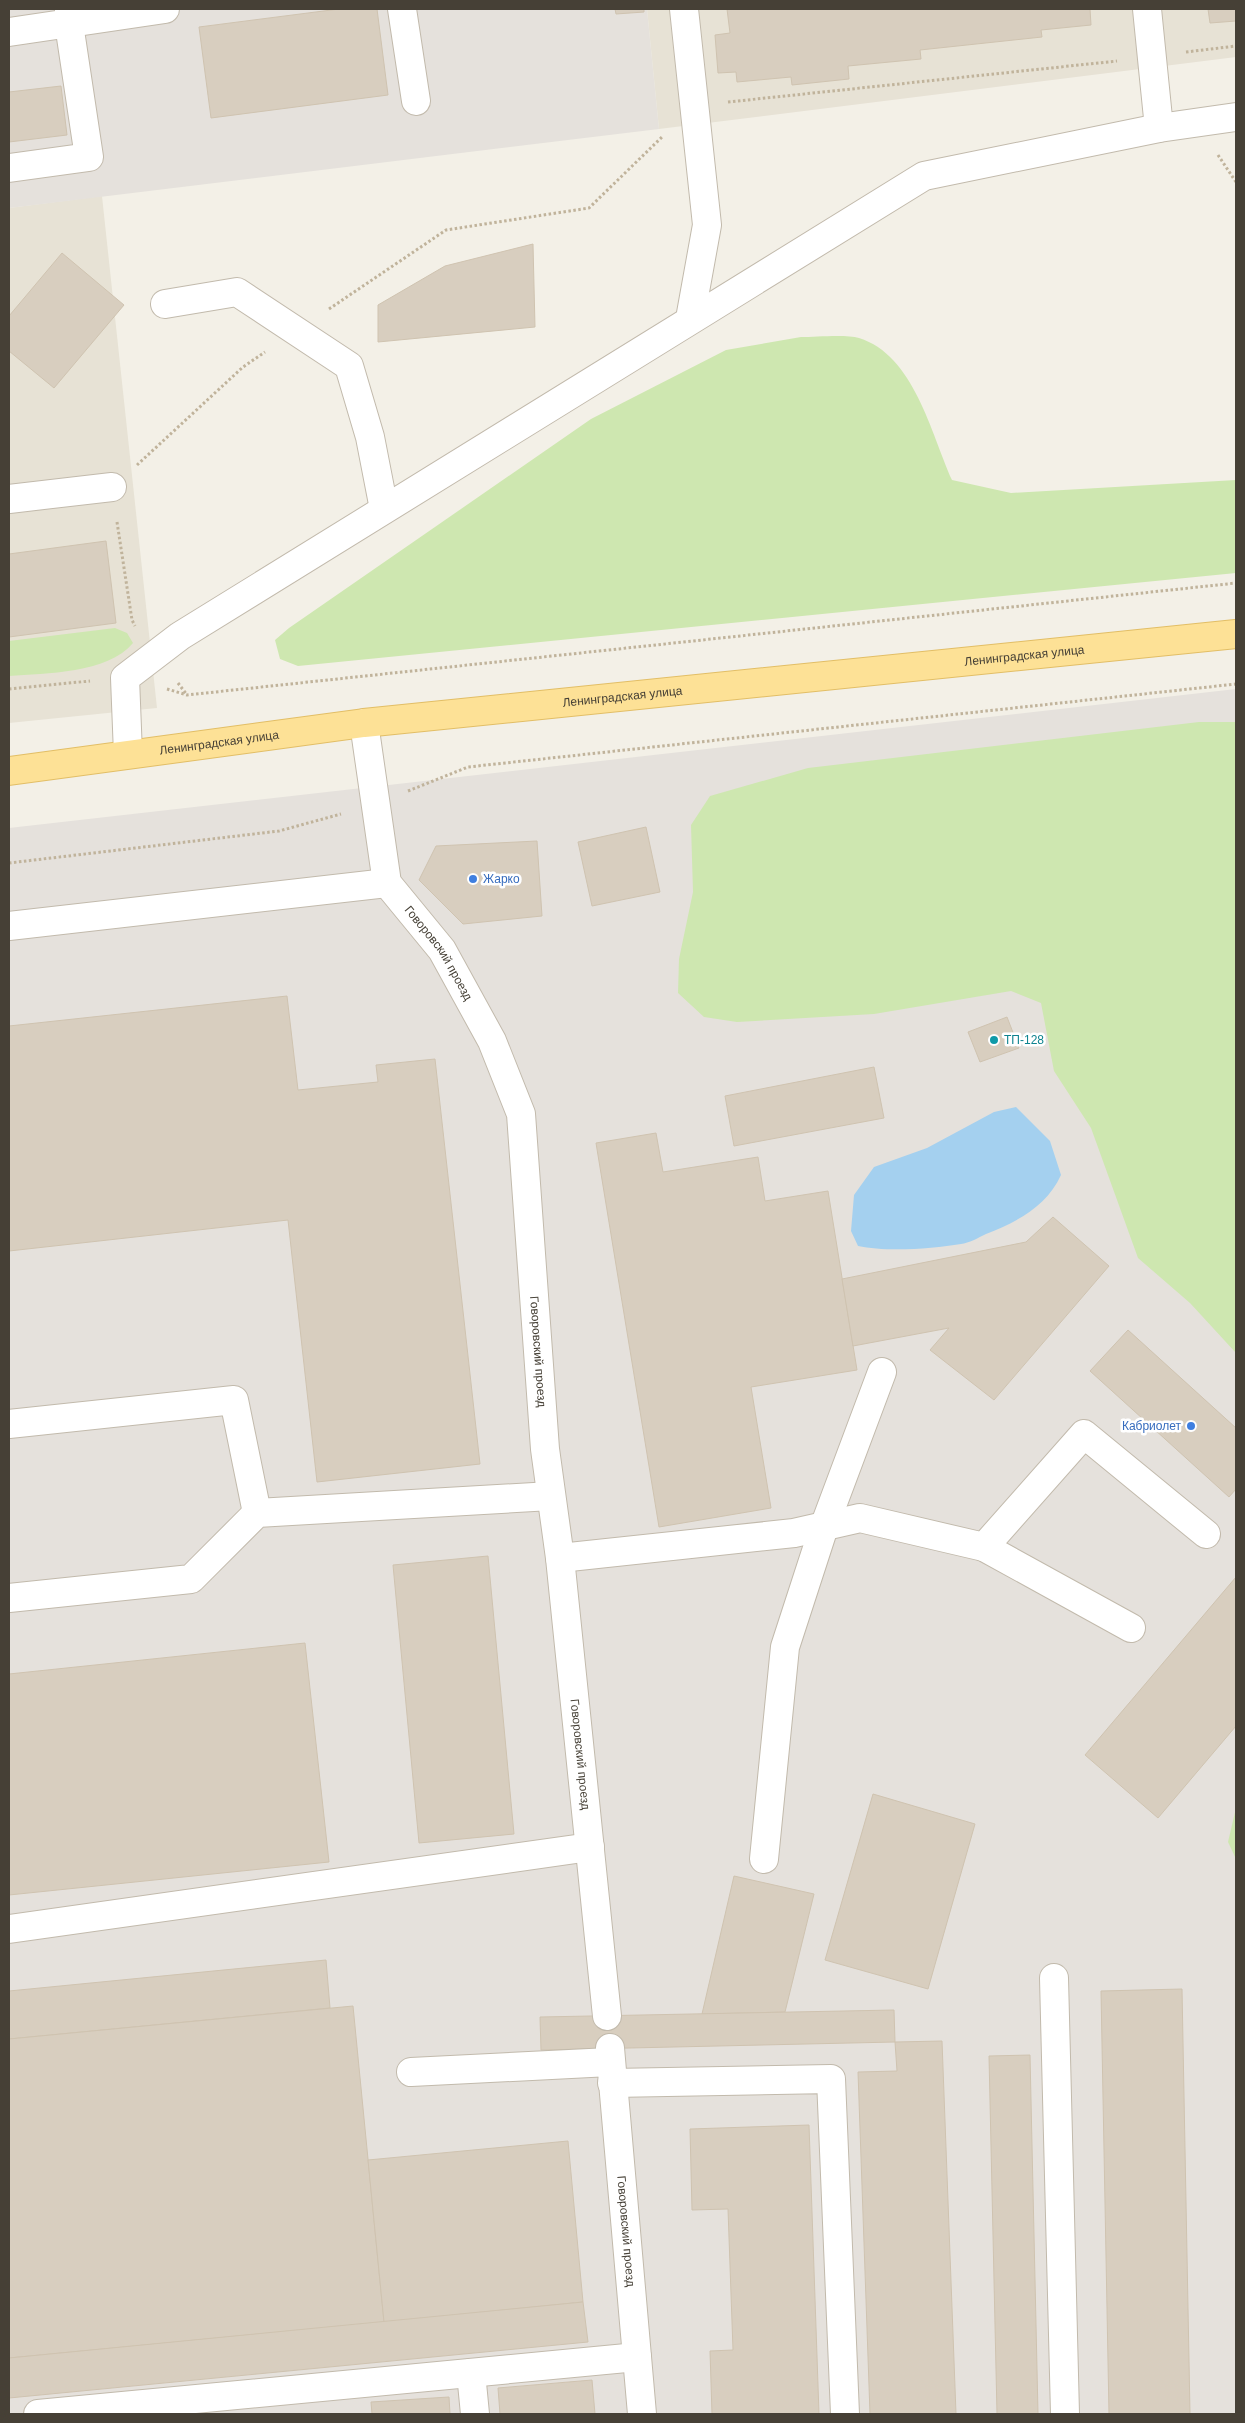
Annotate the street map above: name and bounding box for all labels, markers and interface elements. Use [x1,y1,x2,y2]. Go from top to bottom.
street label: Ленинградская улица [964,642,1085,669]
street label: Ленинградская улица [562,684,683,710]
street label: Ленинградская улица [158,728,280,758]
place label: Жарко [483,872,520,886]
marker: Жарко [467,873,479,885]
street label: Говоровский проезд [402,903,475,1003]
place label: ТП-128 [1004,1033,1044,1047]
marker: ТП-128 [988,1034,1000,1046]
street label: Говоровский проезд [527,1296,549,1408]
place label: Кабриолет [1122,1419,1181,1433]
marker: Кабриолет [1185,1420,1197,1432]
street label: Говоровский проезд [567,1698,593,1811]
street label: Говоровский проезд [614,2175,638,2287]

